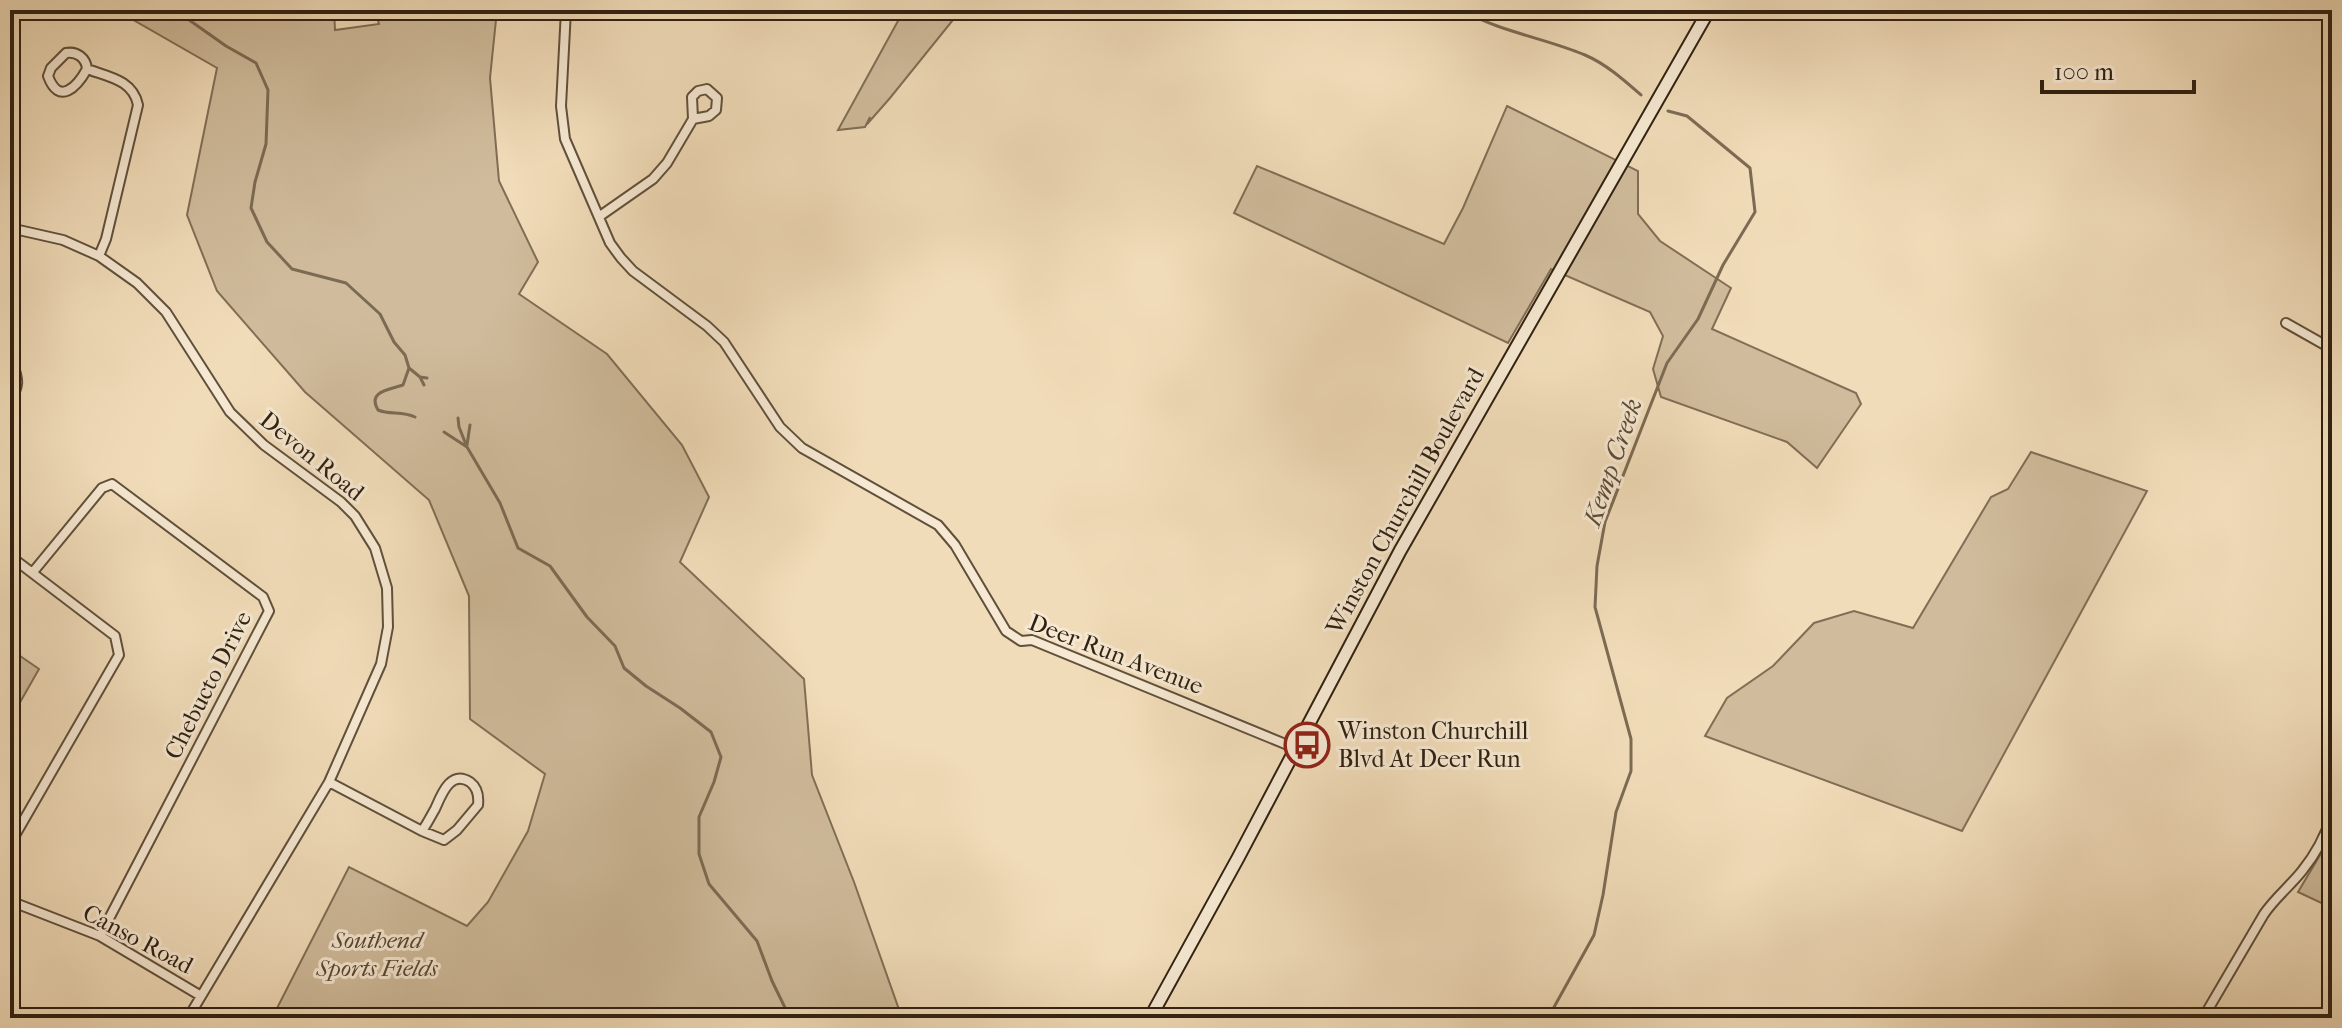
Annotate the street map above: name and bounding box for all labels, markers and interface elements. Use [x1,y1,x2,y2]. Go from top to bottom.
scale bar [2042,44,2194,94]
text: 100 m [2054,58,2114,86]
street label: Winston Churchill Boulevard [1319,362,1491,640]
water label: Kemp Creek [1576,394,1649,532]
street label: Devon Road [254,405,370,507]
street label: Chebucto Drive [159,606,257,764]
street label: Deer Run Avenue [1025,608,1207,700]
place label: Winston Churchill Blvd At Deer Run [1337,717,1529,773]
bus stop icon: Winston Churchill Blvd At Deer Run [1283,721,1331,769]
street label: Canso Road [78,898,199,980]
park label: Southend Sports Fields [315,926,438,982]

